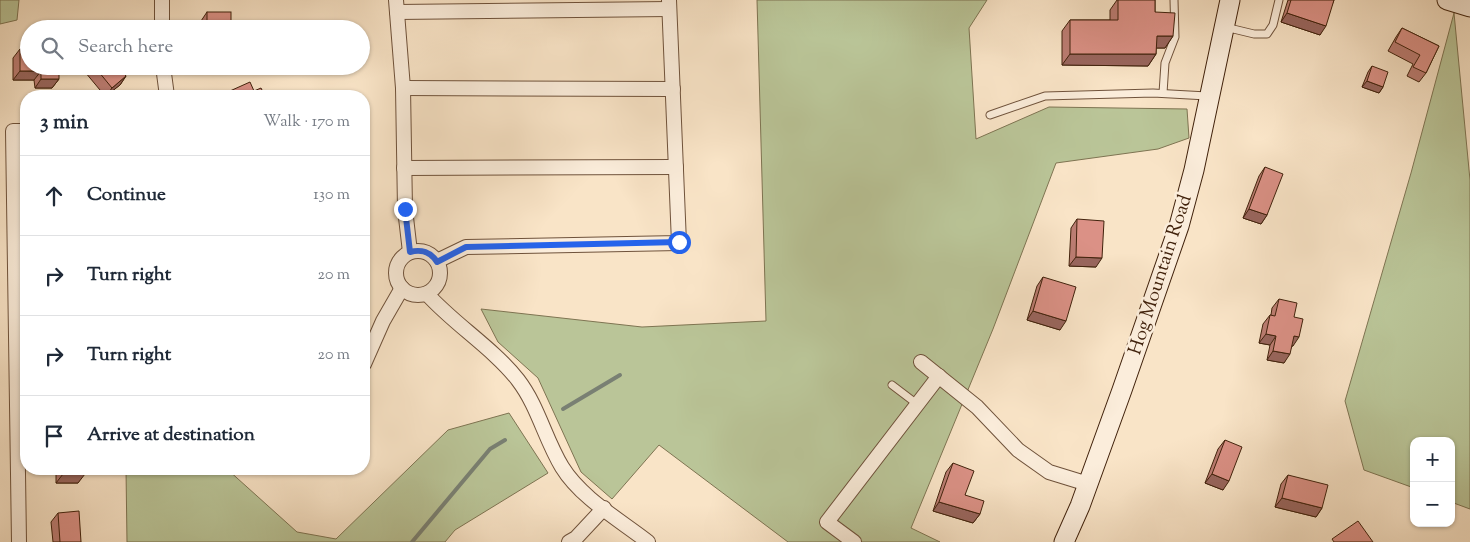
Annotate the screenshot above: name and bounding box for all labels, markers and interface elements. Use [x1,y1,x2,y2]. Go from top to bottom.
search box [20,20,370,75]
icon: search [38,34,66,62]
text: Search here [78,34,173,61]
text: 3 min [40,108,89,138]
text: Walk · 170 m [263,111,350,134]
icon: ahead [40,182,68,210]
text: Continue [87,182,166,209]
text: 130 m [313,184,350,207]
street label: Hog Mountain Road [1122,191,1200,359]
route end [394,198,417,221]
route start [668,231,691,254]
icon: right [40,262,68,290]
text: Turn right [87,262,171,289]
text: 20 m [317,264,350,287]
icon: right [40,342,68,370]
text: Turn right [87,342,171,369]
text: 20 m [317,344,350,367]
icon: arrive [40,422,68,450]
text: Arrive at destination [87,422,255,449]
map controls [1410,437,1455,527]
button: + [1410,437,1455,482]
button: − [1410,482,1455,527]

